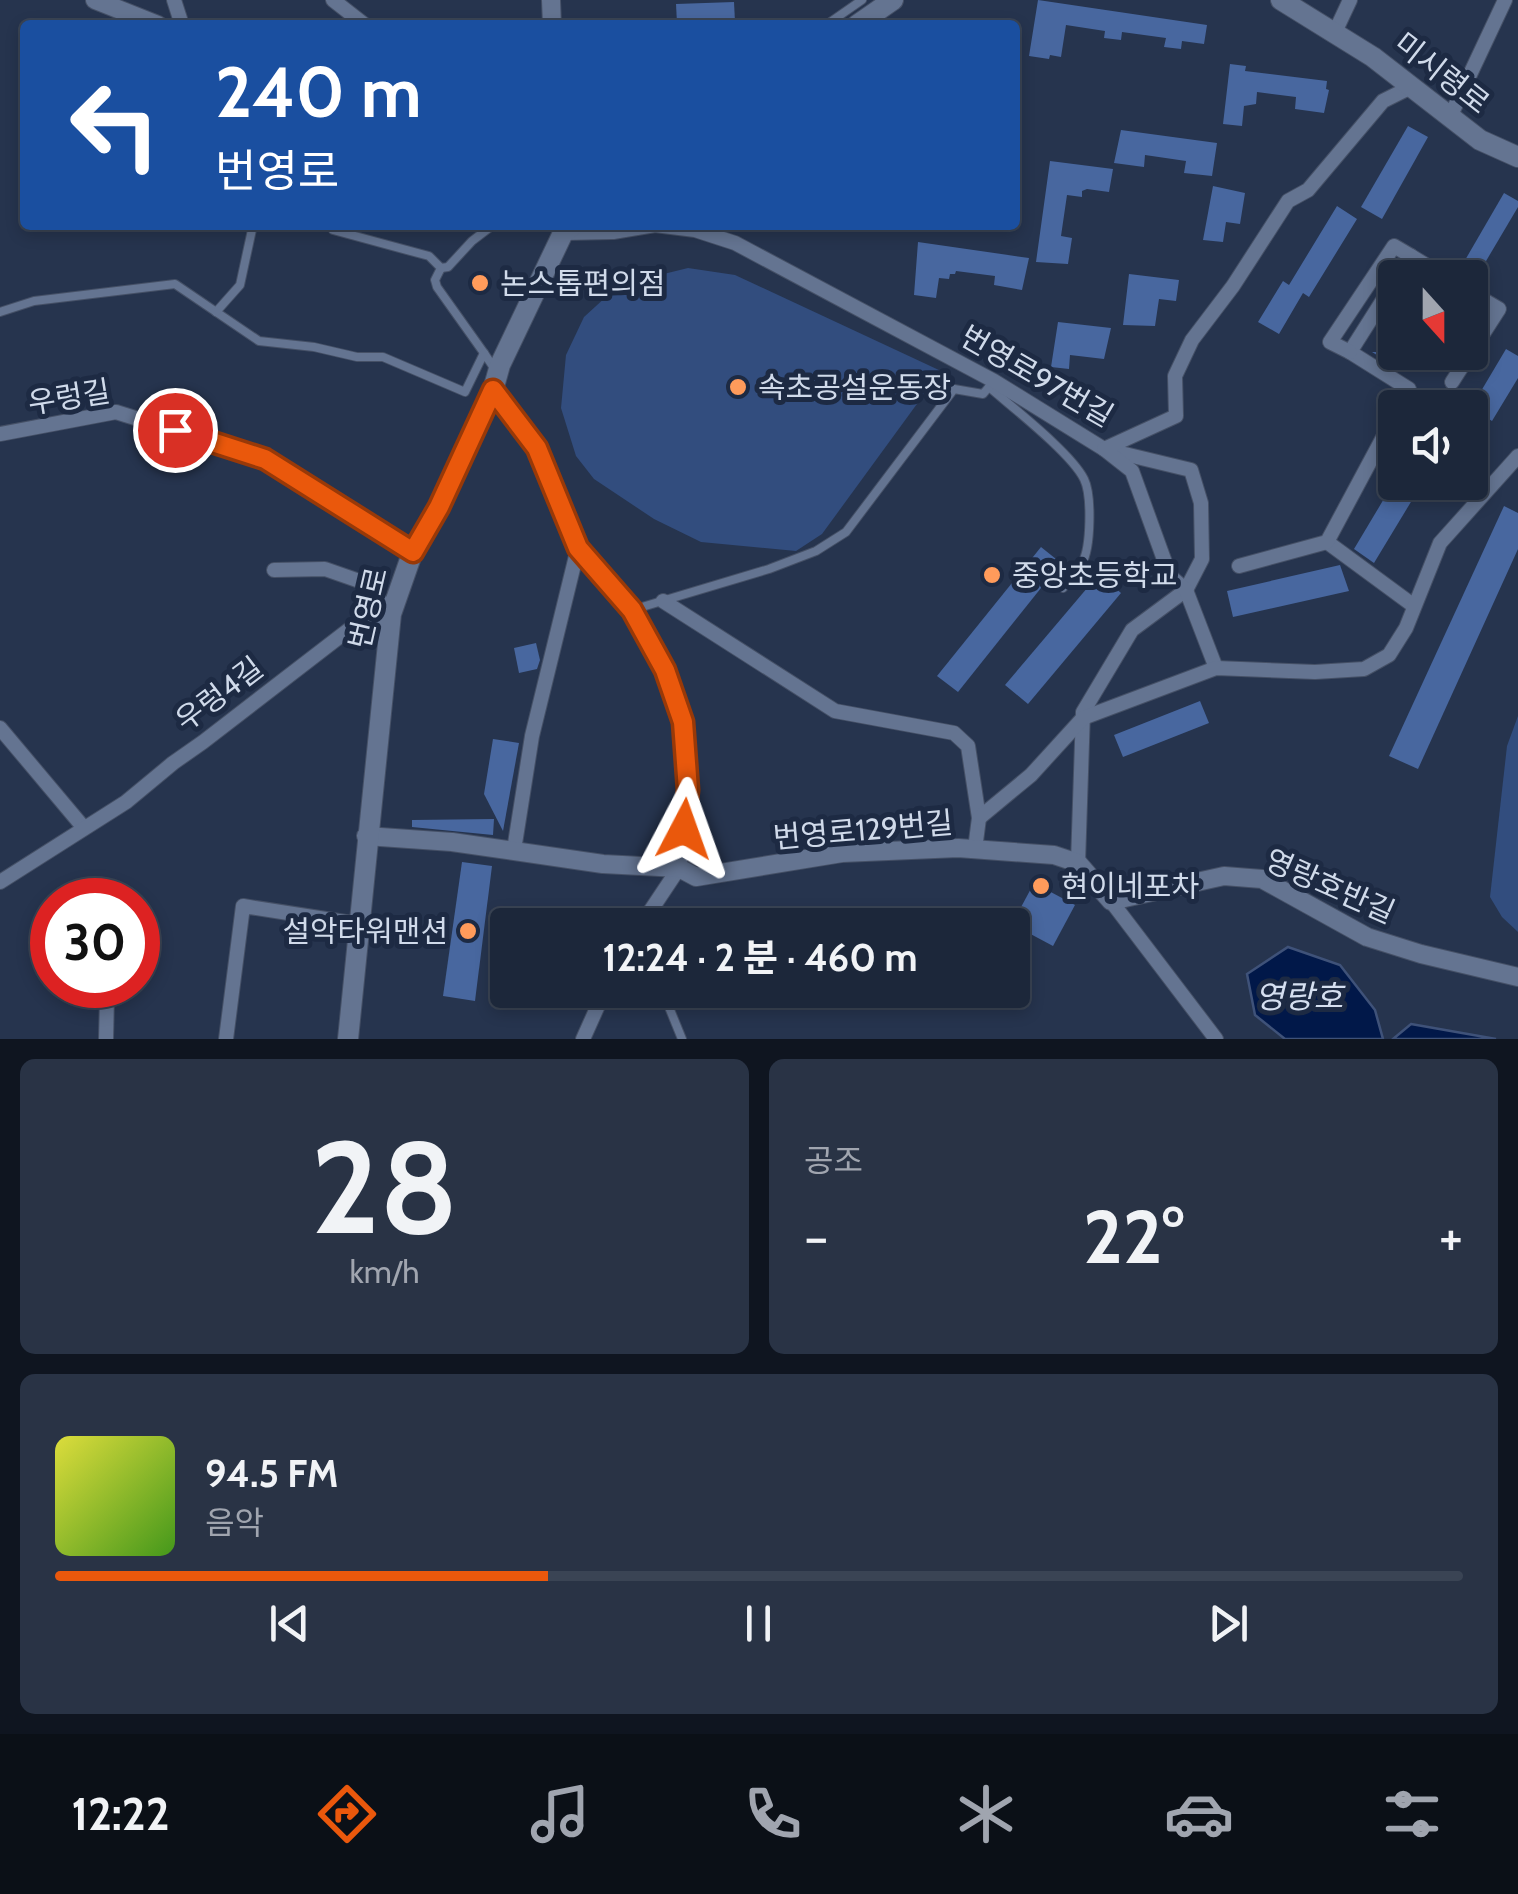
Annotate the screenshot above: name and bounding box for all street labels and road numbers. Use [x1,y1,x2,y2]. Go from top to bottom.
street label: 미시령로 [1387,24,1497,122]
street label: 번영로97번길 [954,317,1120,435]
street label: 우렁길 [25,372,113,422]
street label: 번영로 [341,563,395,653]
street label: 우렁4길 [168,649,270,739]
street label: 번영로129번길 [771,804,955,856]
street label: 영랑호반길 [1259,841,1401,931]

